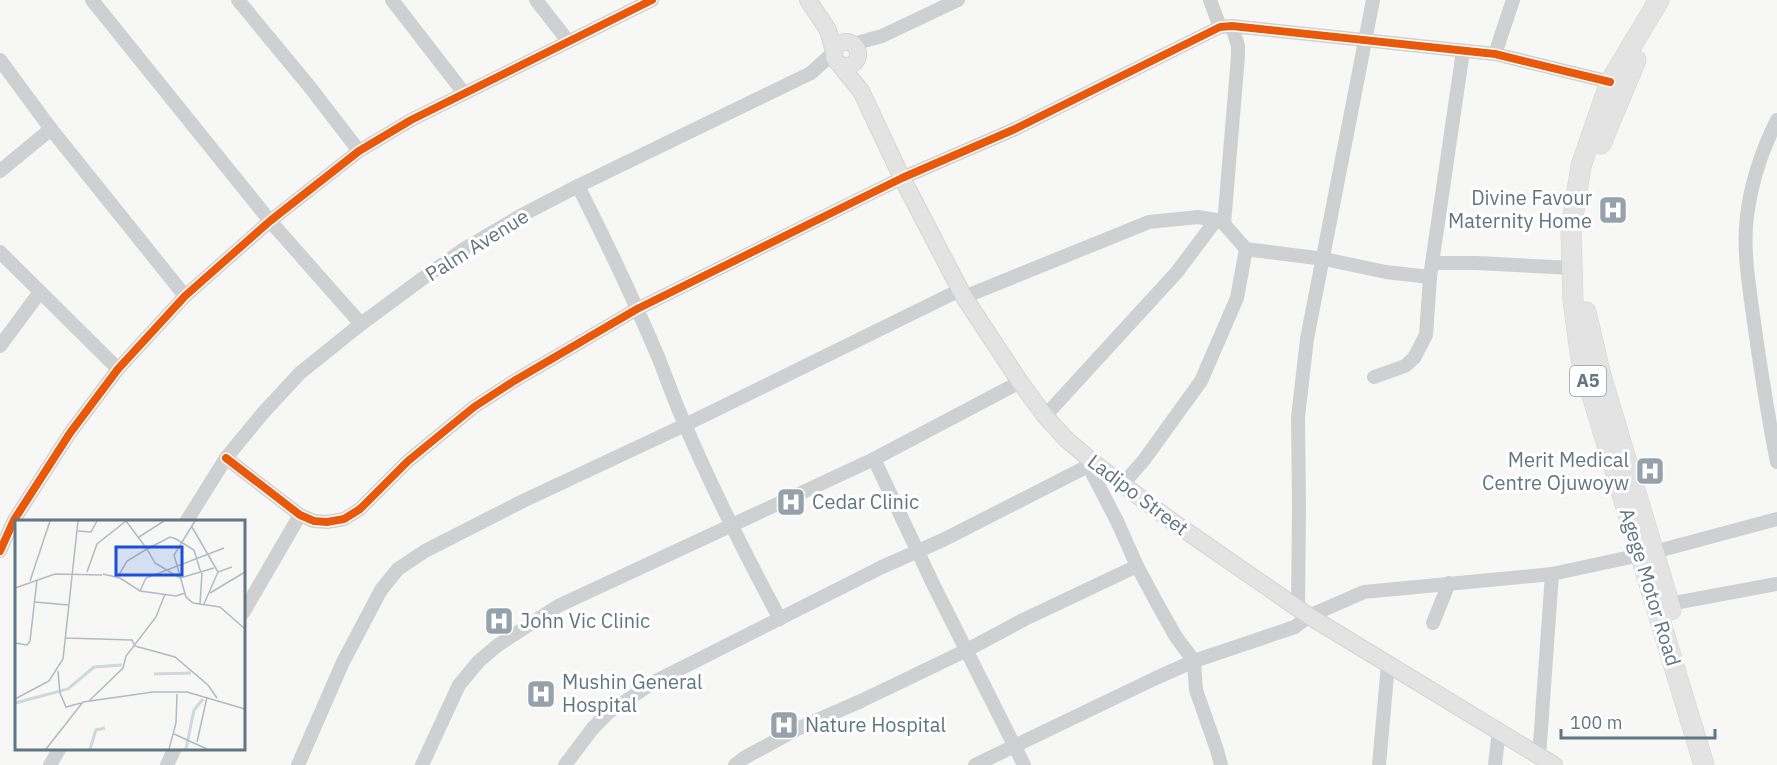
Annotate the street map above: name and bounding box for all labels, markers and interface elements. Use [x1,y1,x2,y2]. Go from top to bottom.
place label: Divine Favour Maternity Home [1448,184,1592,234]
hospital icon: Divine Favour Maternity Home [1597,194,1629,226]
street label: Palm Avenue [420,202,534,287]
road number: A5 [1570,366,1606,396]
place label: Merit Medical Centre Ojuwoyw [1482,446,1629,496]
street label: Ladipo Street [1082,448,1194,541]
hospital icon: Merit Medical Centre Ojuwoyw [1634,455,1666,487]
hospital icon: Cedar Clinic [775,486,807,518]
place label: Cedar Clinic [812,488,919,515]
street label: Agege Motor Road [1614,504,1687,669]
inset map [15,520,244,750]
hospital icon: John Vic Clinic [483,605,515,637]
place label: John Vic Clinic [520,607,650,634]
place label: Mushin General Hospital [562,668,702,718]
hospital icon: Mushin General Hospital [525,678,557,710]
scale bar [1561,702,1716,740]
hospital icon: Nature Hospital [768,709,800,741]
place label: Nature Hospital [805,711,946,738]
text: 100 m [1570,711,1622,734]

